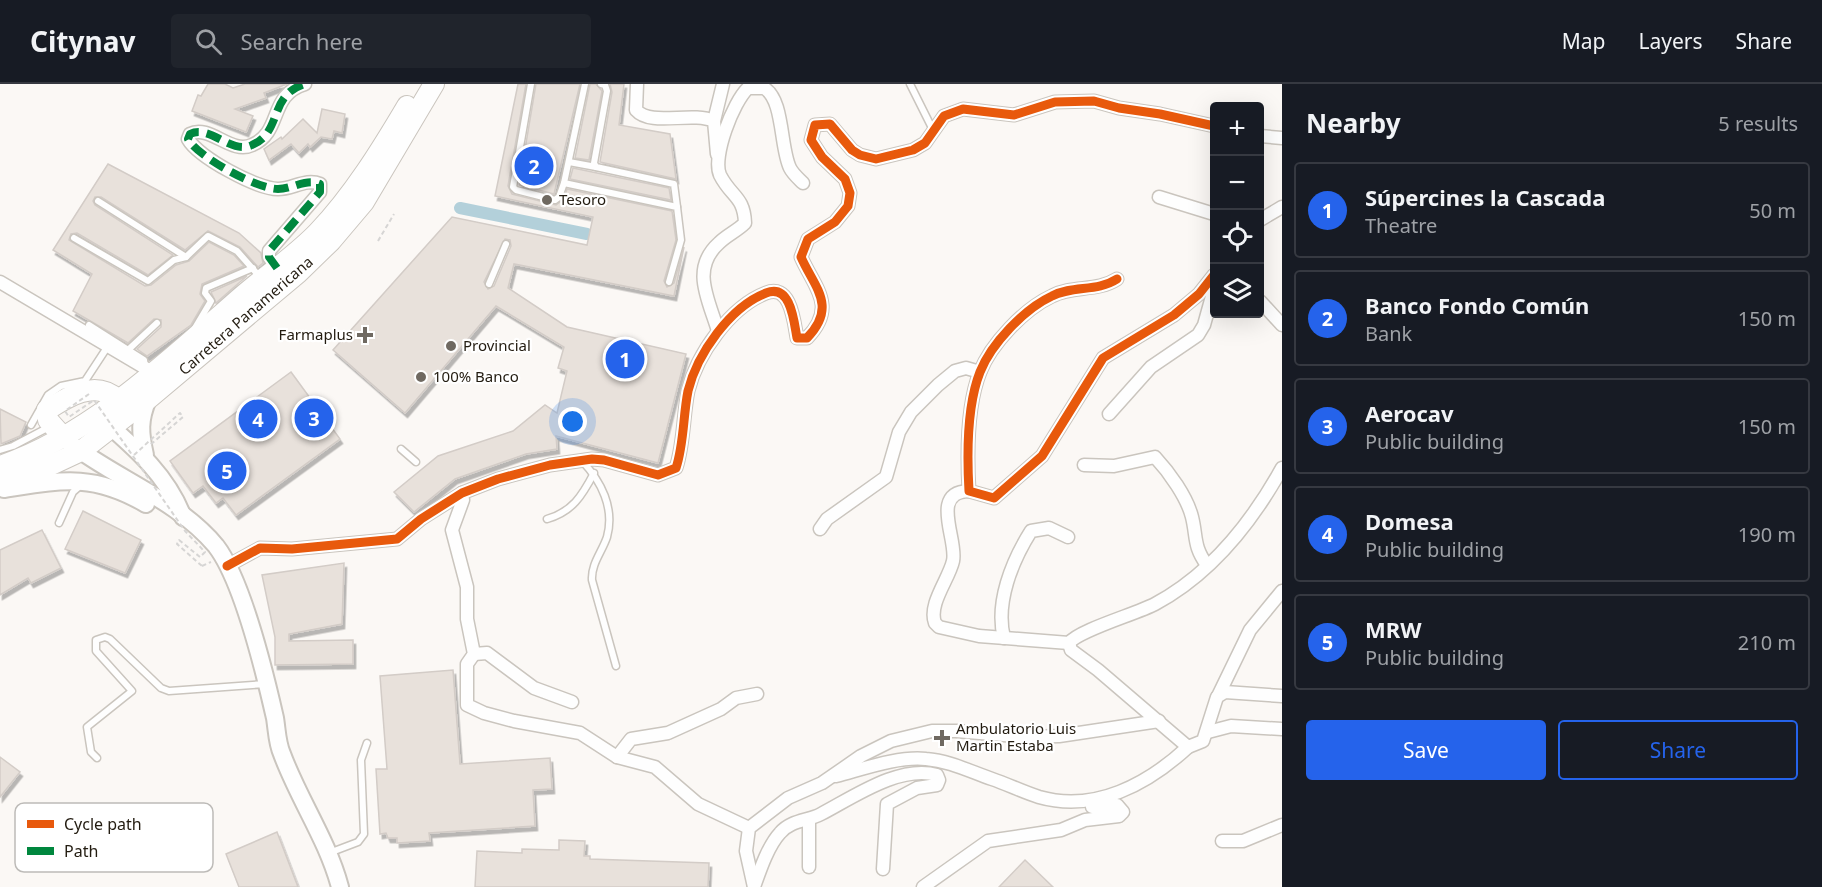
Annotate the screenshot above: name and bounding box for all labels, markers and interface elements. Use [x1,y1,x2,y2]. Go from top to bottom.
search box [171,14,591,68]
text: Citynav [30,22,135,60]
icon: search [192,25,225,58]
text: Search here [240,26,363,56]
text: Map [1562,27,1606,55]
text: Layers [1639,27,1703,55]
text: Share [1736,27,1792,55]
map controls [1210,102,1264,318]
button: + [1210,102,1264,156]
text: Nearby [1306,105,1401,141]
text: 5 results [1718,110,1798,137]
pin: 2 [514,144,554,188]
button: − [1210,156,1264,210]
text: Súpercines la Cascada [1365,182,1605,212]
place label: Tesoro [559,189,606,209]
marker: Tesoro [540,193,554,207]
text: 1 [1322,197,1333,224]
text: 50 m [1749,197,1796,224]
button: locate [1210,210,1264,264]
text: Theatre [1365,212,1437,239]
street label: Carretera Panamericana [174,251,317,379]
button: layers [1210,264,1264,318]
text: Banco Fondo Común [1365,290,1589,320]
text: 2 [1322,305,1333,332]
text: 150 m [1738,305,1796,332]
text: Bank [1365,320,1412,347]
place label: Farmaplus [279,324,353,344]
marker: Farmaplus [358,328,372,342]
place label: Provincial [463,335,531,355]
pin: 1 [606,336,644,382]
marker: Provincial [444,339,458,353]
place label: 100% Banco [433,366,519,386]
marker: 100% Banco [414,370,428,384]
pin: 4 [238,396,278,442]
pin: 3 [294,396,334,440]
text: Aerocav [1365,398,1454,428]
your location [558,407,587,436]
text: 3 [1322,413,1333,440]
text: 150 m [1738,413,1796,440]
text: Public building [1365,428,1504,455]
pin: 5 [208,448,246,494]
text: Domesa [1365,506,1454,536]
text: 4 [1322,521,1333,548]
text: 190 m [1738,521,1796,548]
text: Public building [1365,536,1504,563]
text: MRW [1365,614,1421,644]
text: 5 [1322,629,1333,656]
text: 210 m [1738,629,1796,656]
text: Public building [1365,644,1504,671]
place label: Ambulatorio Luis Martin Estaba [956,718,1076,755]
button: Save [1306,720,1546,780]
button: Share [1558,720,1798,780]
marker: Ambulatorio Luis Martin Estaba [933,729,951,747]
legend [15,803,213,872]
text: Cycle path [64,813,142,835]
text: Path [64,840,98,862]

